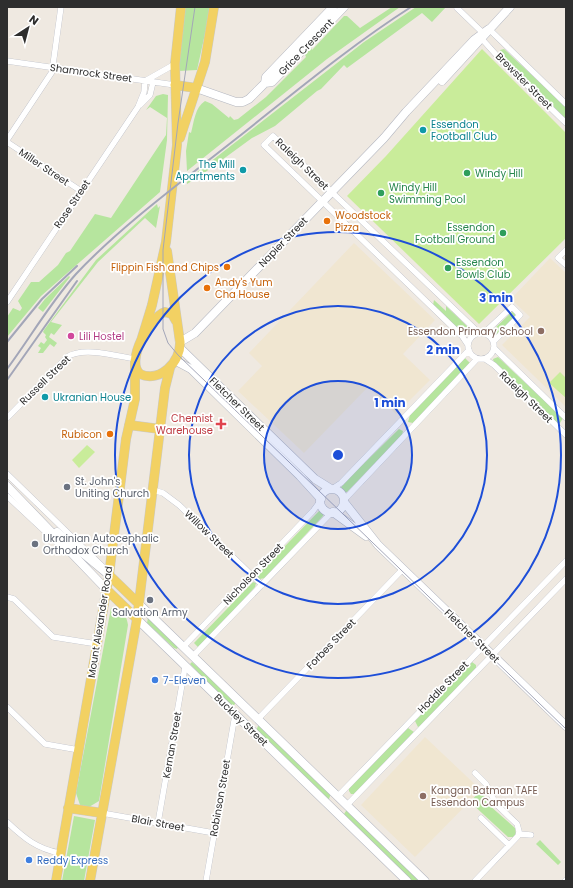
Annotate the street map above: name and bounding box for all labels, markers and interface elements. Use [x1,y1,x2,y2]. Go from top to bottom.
north arrow [8,8,48,48]
text: N [26,11,42,29]
street label: Grice Crescent [275,15,337,79]
street label: Brewster Street [492,49,556,113]
street label: Shamrock Street [49,60,133,86]
place label: Essendon Football Club [431,117,497,144]
marker: Essendon Football Club [418,125,428,135]
street label: Raleigh Street [272,135,332,194]
street label: Miller Street [16,145,72,190]
place label: The Mill Apartments [176,157,235,184]
marker: The Mill Apartments [238,165,248,175]
place label: Windy Hill [475,166,523,181]
marker: Windy Hill [462,168,472,178]
street label: Rose Street [50,176,94,231]
place label: Windy Hill Swimming Pool [389,180,465,207]
marker: Windy Hill Swimming Pool [376,188,386,198]
place label: Woodstock Pizza [335,208,392,235]
street label: Napier Street [255,213,311,271]
marker: Woodstock Pizza [322,216,332,226]
place label: Essendon Football Ground [415,220,495,247]
marker: Essendon Football Ground [498,228,508,238]
place label: Essendon Bowls Club [456,255,511,282]
place label: Flippin Fish and Chips [111,260,219,275]
marker: Flippin Fish and Chips [222,262,232,272]
marker: Essendon Bowls Club [443,263,453,273]
place label: Andy's Yum Cha House [215,275,273,302]
marker: Andy's Yum Cha House [202,283,212,293]
text: 3 min [479,289,513,306]
place label: Essendon Primary School [408,324,533,339]
marker: Essendon Primary School [536,326,546,336]
place label: Lili Hostel [79,329,124,344]
marker: Lili Hostel [66,331,76,341]
text: 2 min [426,341,460,358]
street label: Russell Street [16,351,74,408]
street label: Raleigh Street [496,368,556,427]
street label: Fletcher Street [206,374,268,435]
place label: Ukranian House [53,390,131,405]
marker: Ukranian House [40,392,50,402]
text: 1 min [374,394,406,411]
place label: Chemist Warehouse [156,411,213,438]
marker: Chemist Warehouse [216,419,226,429]
place label: Rubicon [61,427,102,442]
marker: Rubicon [105,429,115,439]
centre of rings [331,448,345,462]
place label: St. John's Uniting Church [75,474,149,501]
marker: St. John's Uniting Church [62,482,72,492]
street label: Willow Street [181,506,237,562]
place label: Ukrainian Autocephalic Orthodox Church [43,531,159,558]
marker: Ukrainian Autocephalic Orthodox Church [30,539,40,549]
street label: Nicholson Street [220,539,287,608]
street label: Mount Alexander Road [84,565,116,679]
marker: Salvation Army [145,595,155,605]
place label: Salvation Army [112,605,188,620]
street label: Fletcher Street [441,606,503,667]
street label: Forbes Street [303,615,359,673]
street label: Hoddle Street [414,657,472,716]
place label: 7-Eleven [163,673,206,688]
marker: 7-Eleven [150,675,160,685]
street label: Buckley Street [211,690,272,750]
street label: Kernan Street [159,710,185,780]
street label: Robinson Street [206,758,234,838]
place label: Kangan Batman TAFE Essendon Campus [431,783,538,810]
marker: Kangan Batman TAFE Essendon Campus [418,791,428,801]
street label: Blair Street [130,811,186,835]
place label: Reddy Express [37,853,108,868]
marker: Reddy Express [24,855,34,865]

